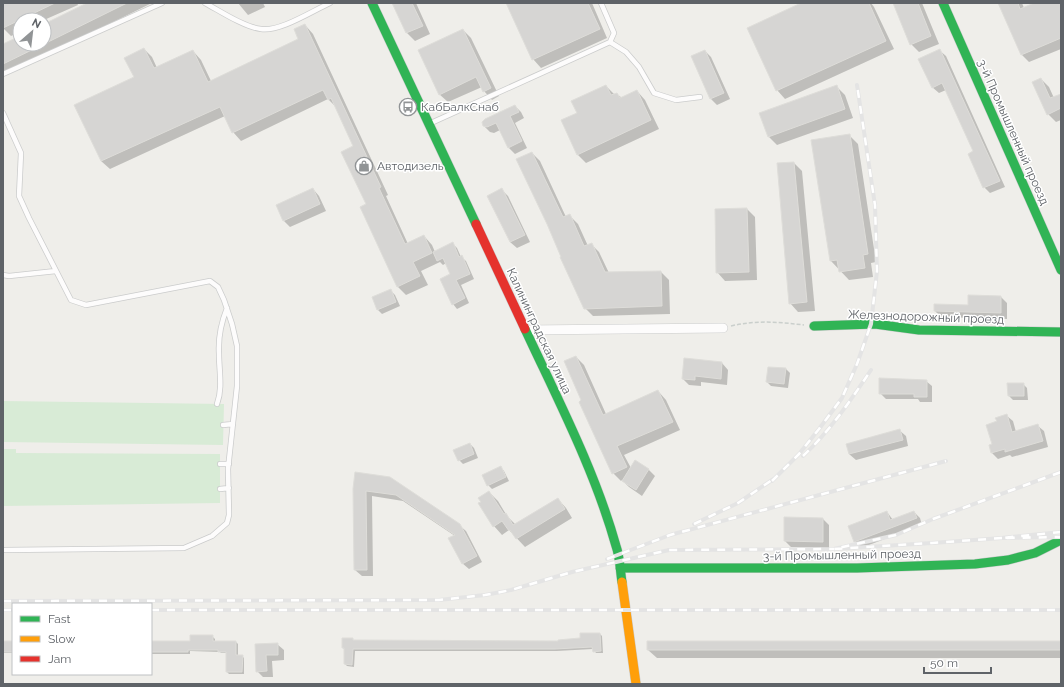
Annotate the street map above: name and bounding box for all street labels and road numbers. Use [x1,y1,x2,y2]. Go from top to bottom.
street label: 3-й Промышленный проезд [974,57,1052,207]
street label: Калининградская улица [504,266,574,396]
street label: Железнодорожный проезд [848,307,1004,327]
street label: 3-й Промышленный проезд [763,547,921,563]

